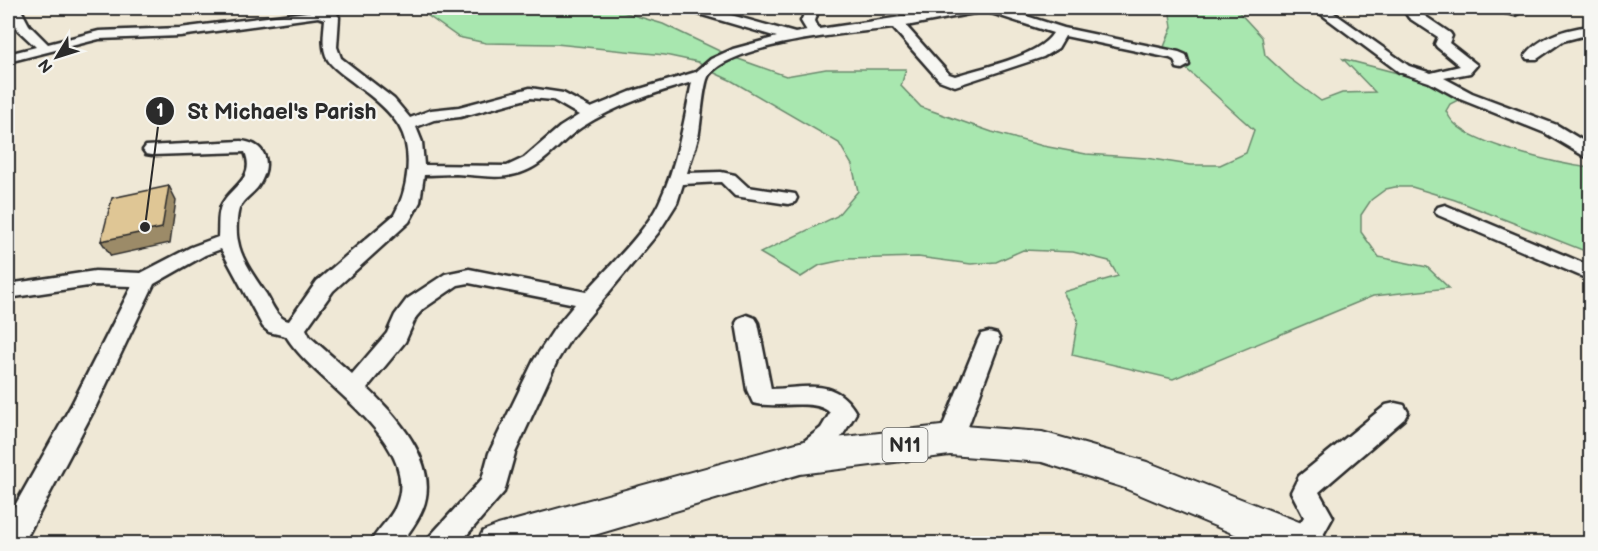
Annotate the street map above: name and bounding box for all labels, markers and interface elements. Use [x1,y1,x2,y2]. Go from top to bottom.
north arrow [27,27,87,87]
text: N [35,55,58,76]
callout: St Michael's Parish [145,91,388,131]
text: St Michael's Parish [187,99,377,126]
text: 1 [156,101,164,122]
road number: N11 [882,428,928,462]

